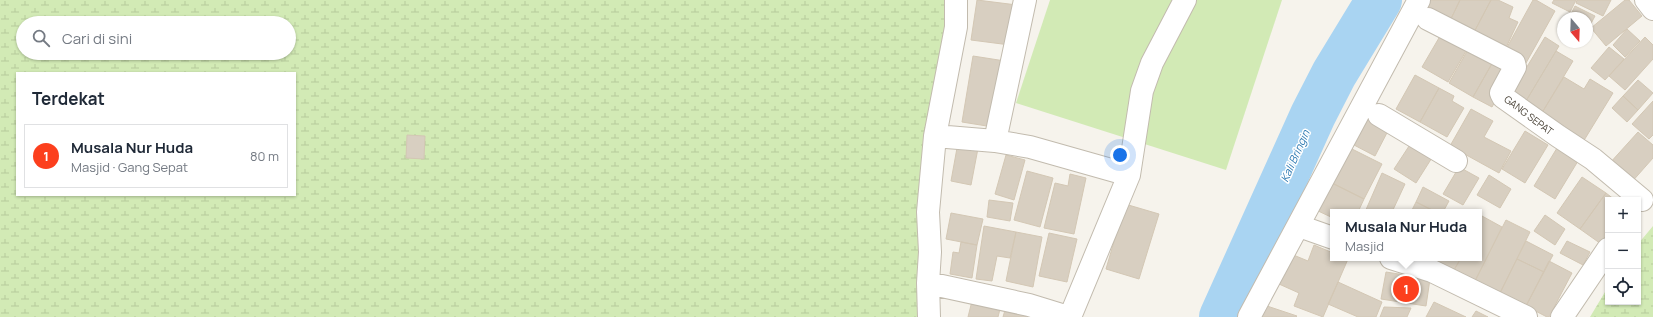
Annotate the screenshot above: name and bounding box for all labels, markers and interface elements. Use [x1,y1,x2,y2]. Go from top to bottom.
north arrow [1557,12,1593,48]
search box [16,16,296,60]
icon: search [30,27,52,49]
text: Cari di sini [62,28,132,49]
text: Terdekat [32,87,105,110]
street label: GANG SEPAT [1502,92,1556,138]
water label: Kali Bringin [1276,127,1313,184]
text: Musala Nur Huda [71,137,193,158]
your location [1110,145,1130,165]
text: 1 [43,147,49,165]
text: 80 m [250,147,279,165]
text: Masjid · Gang Sepat [71,158,188,176]
map controls [1605,197,1641,305]
button: + [1605,197,1641,233]
popup [1330,209,1482,261]
text: Musala Nur Huda [1345,216,1467,237]
button: − [1605,233,1641,269]
text: Masjid [1345,237,1384,255]
button: locate [1605,269,1641,305]
pin: 1 [1393,274,1419,304]

